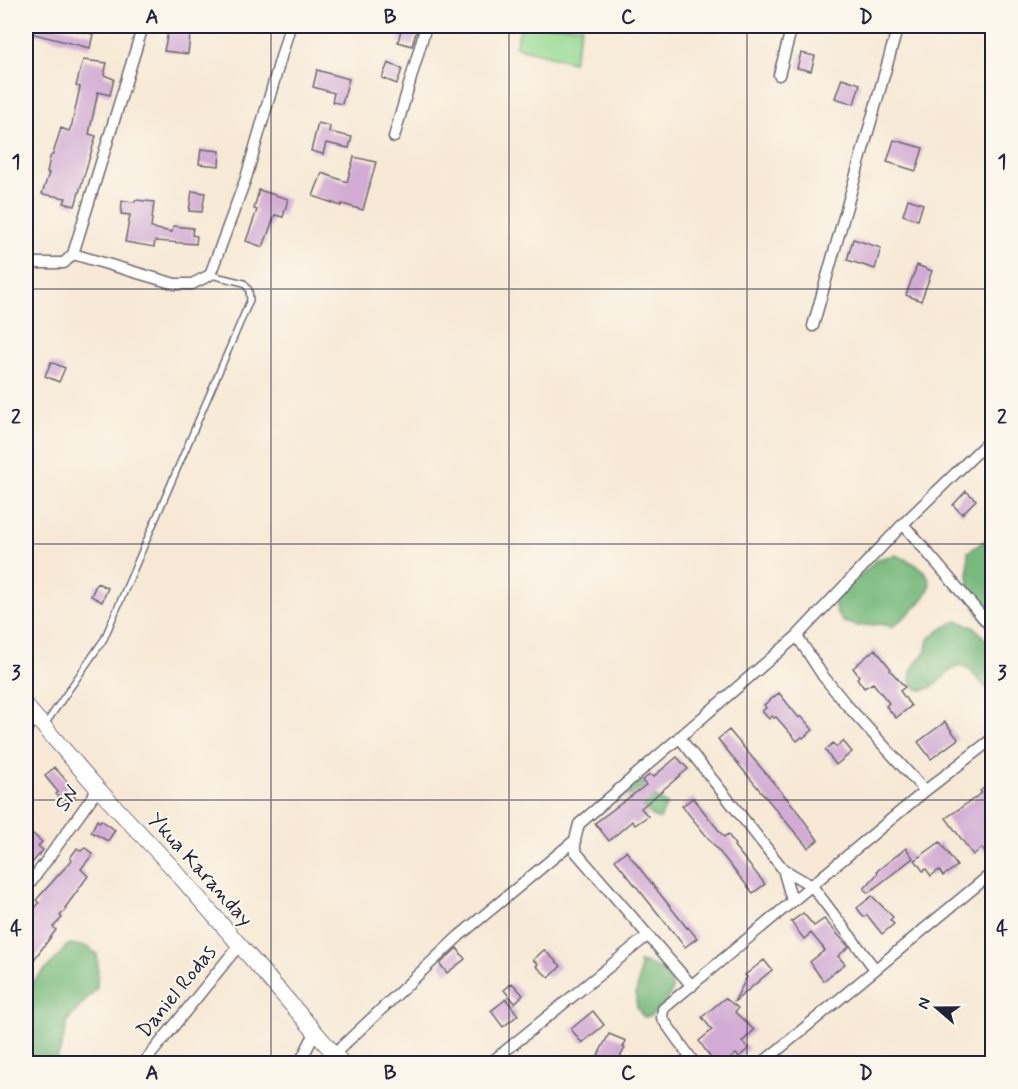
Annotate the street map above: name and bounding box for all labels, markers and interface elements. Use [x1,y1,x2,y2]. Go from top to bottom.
text: A [145,4,159,31]
text: B [384,4,397,31]
text: C [621,4,636,31]
text: D [859,4,873,31]
text: 1 [12,149,20,176]
text: 1 [998,149,1006,176]
text: 2 [11,404,21,431]
text: 2 [997,404,1007,431]
text: 3 [11,660,21,687]
text: 3 [997,660,1007,687]
street label: SN [49,780,87,817]
street label: Ykua Karanday [141,807,259,933]
text: 4 [10,916,22,943]
text: 4 [996,916,1008,943]
street label: Daniel Rodas [131,939,223,1044]
north arrow [907,978,967,1038]
text: N [913,995,936,1012]
text: A [145,1060,159,1087]
text: B [384,1060,397,1087]
text: C [621,1060,636,1087]
text: D [859,1060,873,1087]

